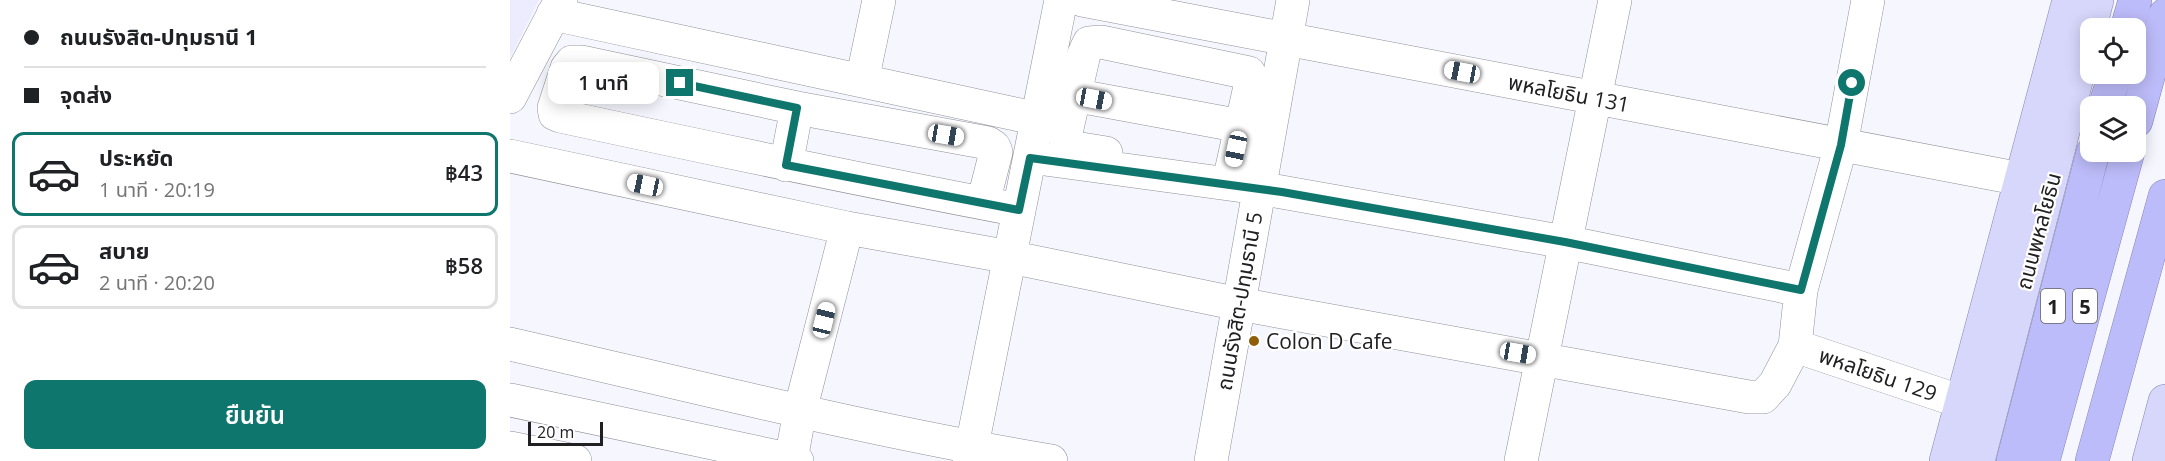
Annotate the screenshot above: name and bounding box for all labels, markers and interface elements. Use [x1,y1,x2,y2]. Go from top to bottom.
map controls [2080,18,2146,162]
button: locate [2080,18,2146,84]
text: ถนนรังสิต-ปทุมธานี 1 [60,21,258,51]
car [1443,60,1481,84]
callout: 1 นาที [548,62,659,104]
street label: พหลโยธิน 131 [1506,68,1632,118]
text: 1 นาที [578,69,629,96]
route end [666,69,693,96]
route start [1838,69,1865,96]
text: จุดส่ง [60,79,112,109]
car [1075,87,1113,111]
button: layers [2080,96,2146,162]
car [927,123,965,147]
car [1223,130,1249,168]
text: ประหยัด [99,142,174,172]
icon: car [27,147,81,201]
text: ฿43 [445,157,483,187]
street label: ถนนพหลโยธิน [2009,169,2067,293]
car [626,172,664,198]
text: 1 นาที · 20:19 [99,176,215,203]
street label: ถนนรังสิต-ปทุมธานี 5 [1210,210,1268,392]
text: สบาย [99,235,149,265]
icon: car [27,240,81,294]
text: ฿58 [445,250,483,280]
text: 2 นาที · 20:20 [99,269,215,296]
road number: 1 [2041,289,2065,323]
road number: 5 [2073,289,2097,323]
car [811,300,837,340]
place label: Colon D Cafe [1266,327,1393,355]
marker: Colon D Cafe [1247,334,1261,348]
car [1499,341,1537,365]
street label: พหลโยธิน 129 [1815,341,1941,407]
button: ยืนยัน [24,380,486,449]
scale bar [528,419,603,446]
text: 20 m [537,421,574,443]

